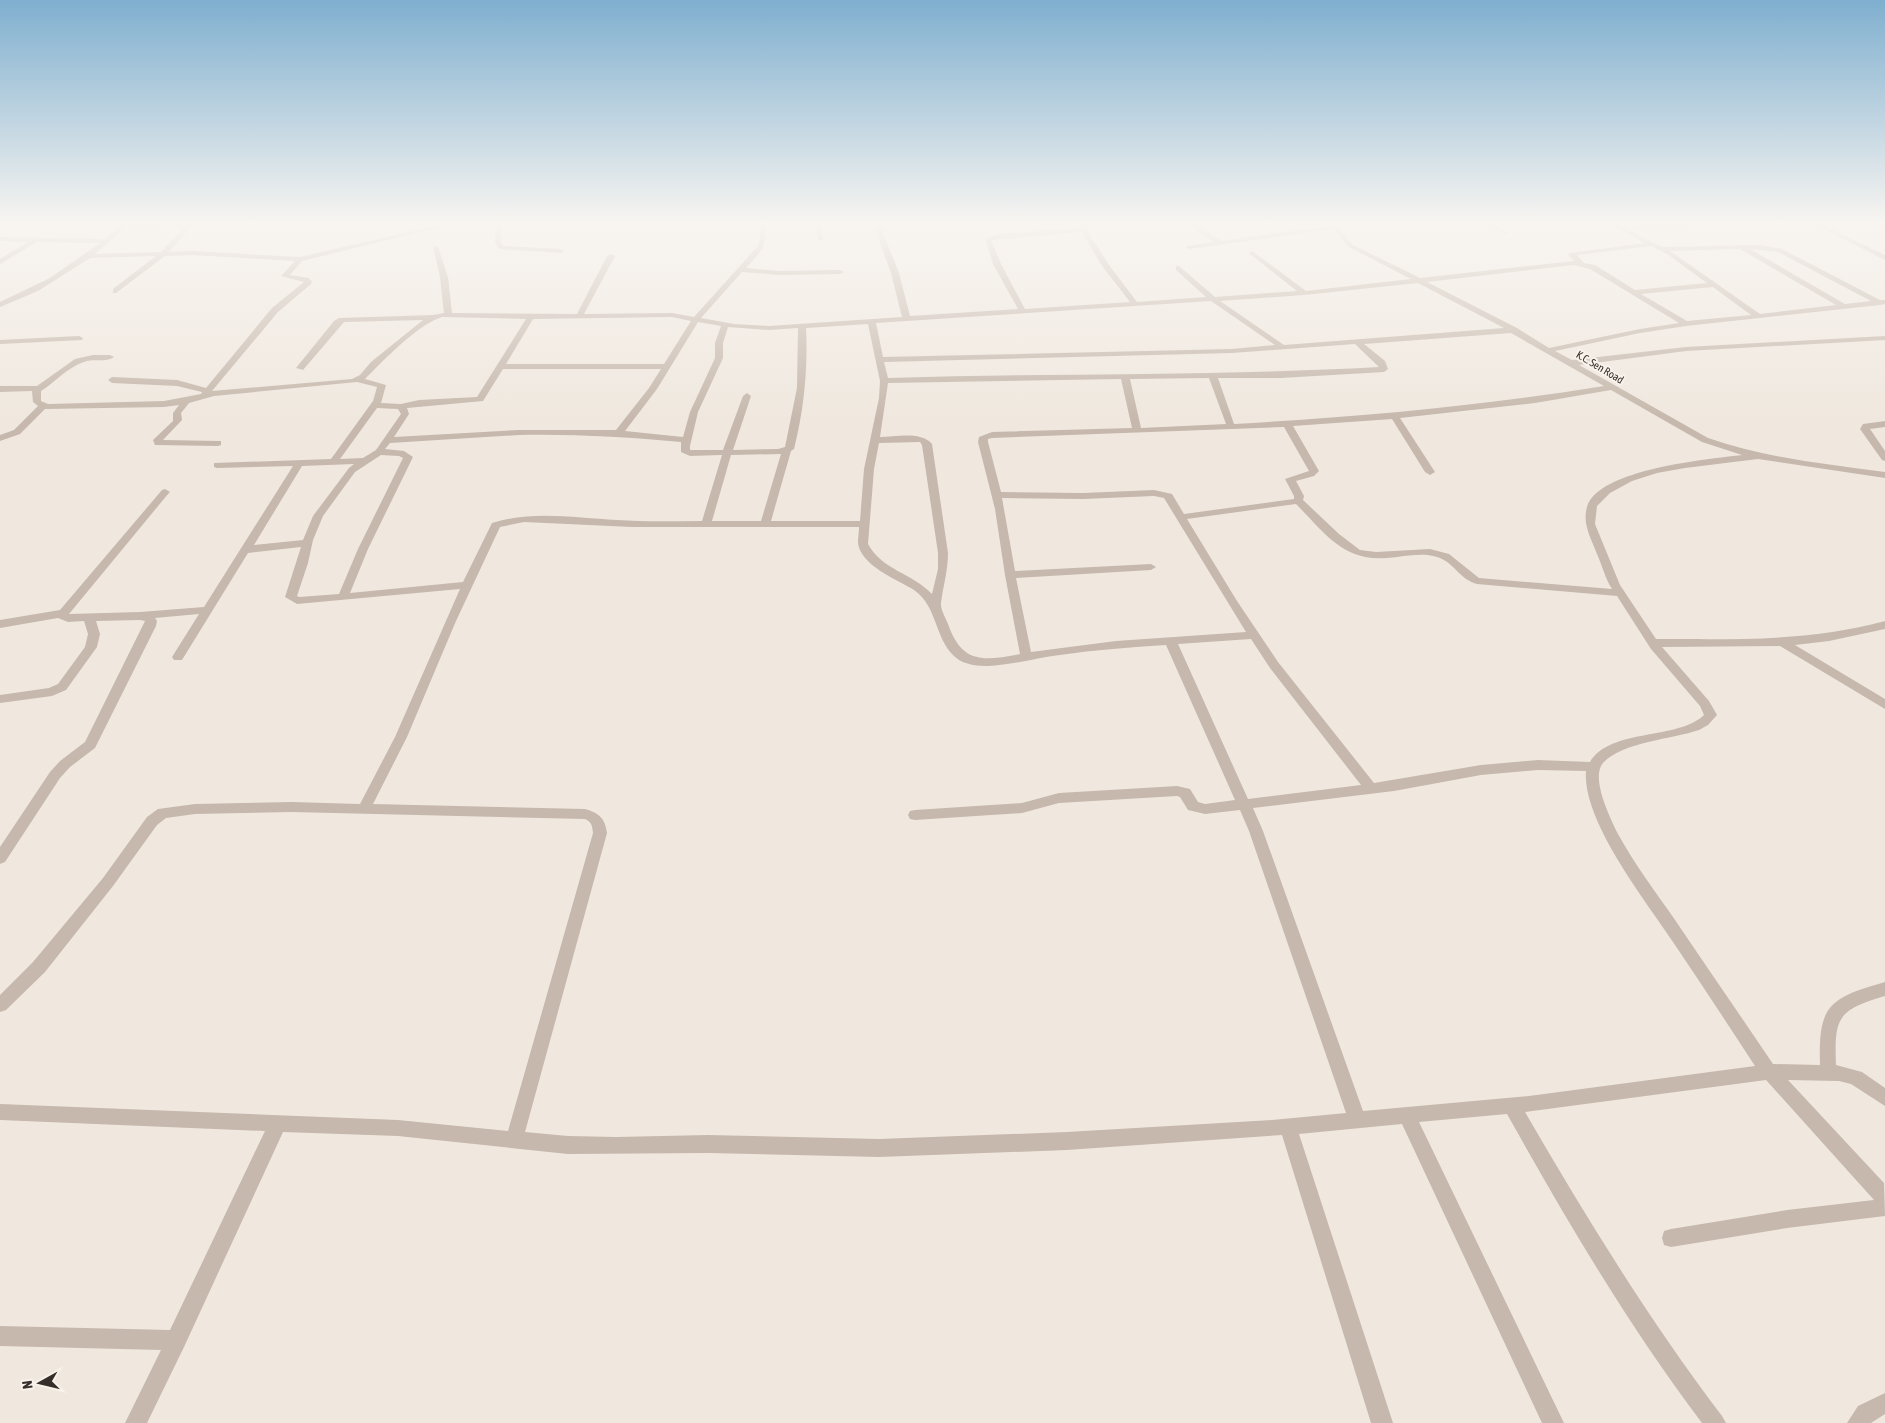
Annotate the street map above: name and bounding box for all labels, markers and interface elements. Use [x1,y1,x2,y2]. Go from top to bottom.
street label: K.C. Sen Road [1574,348,1626,386]
north arrow [15,1358,65,1408]
text: N [19,1380,36,1390]

